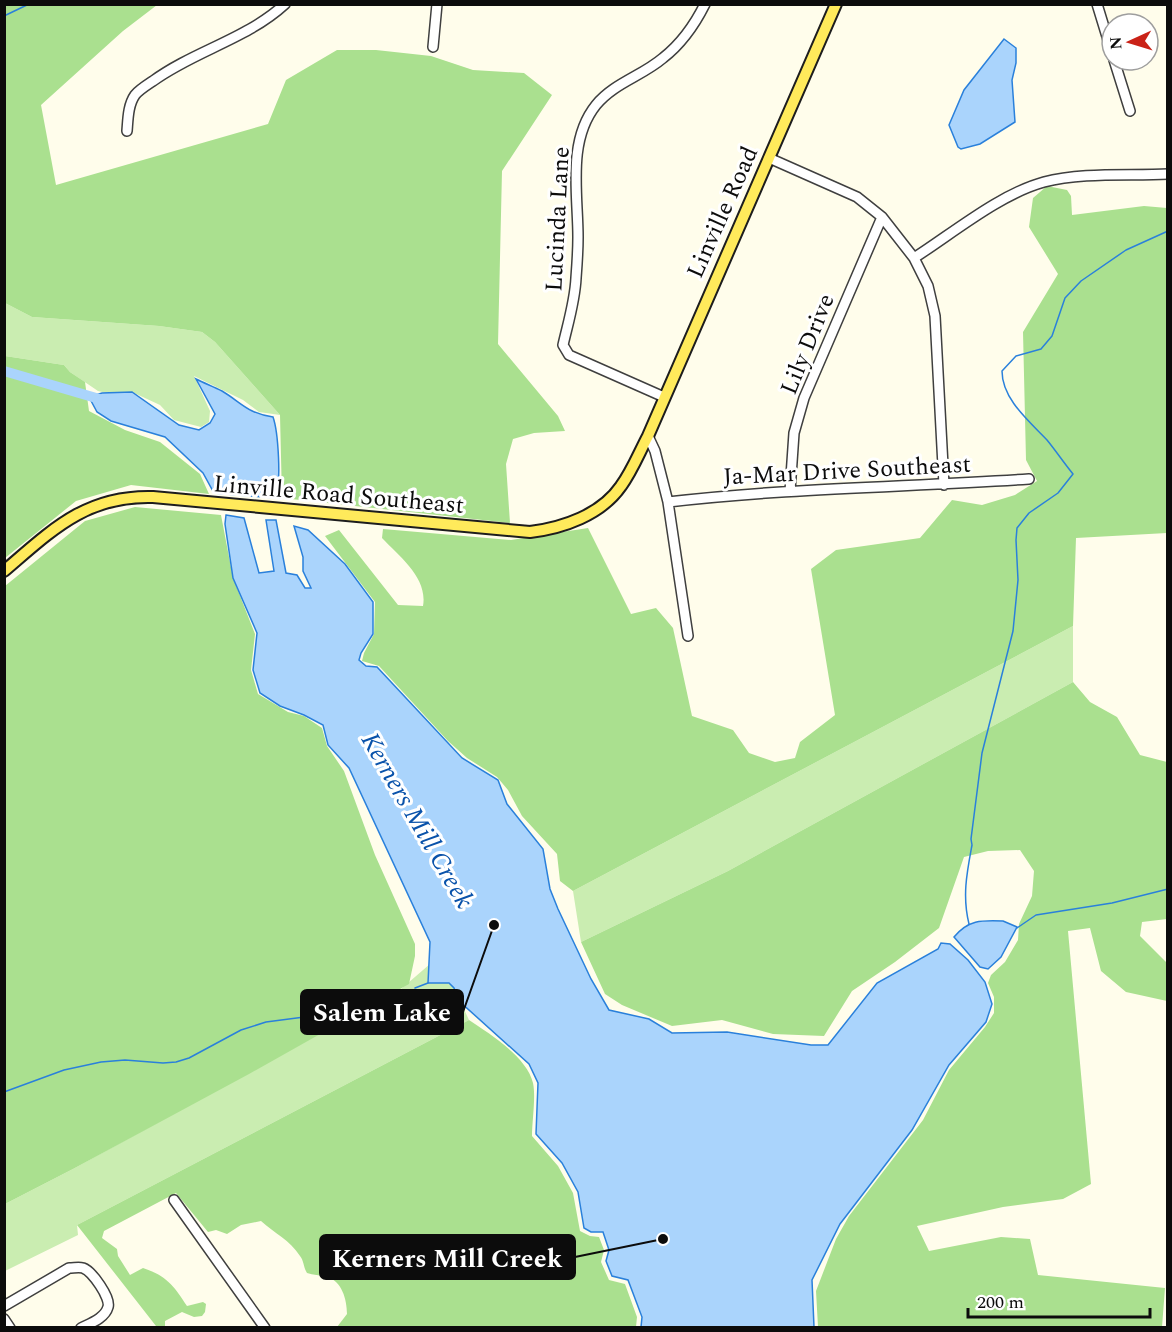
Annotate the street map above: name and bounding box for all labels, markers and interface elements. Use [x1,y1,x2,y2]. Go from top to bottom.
north arrow [1100,12,1160,72]
text: N [1104,36,1128,50]
street label: Linville Road [678,141,768,284]
street label: Lucinda Lane [536,146,580,293]
street label: Lily Drive [771,288,844,400]
street label: Ja-Mar Drive Southeast [722,447,972,495]
street label: Linville Road Southeast [212,466,466,524]
water label: Kerners Mill Creek [350,725,484,916]
callout: Salem Lake [301,990,463,1034]
text: Salem Lake [313,993,451,1033]
callout: Kerners Mill Creek [320,1235,575,1279]
text: Kerners Mill Creek [332,1239,563,1279]
scale bar [968,1281,1150,1319]
text: 200 m [977,1289,1024,1316]

